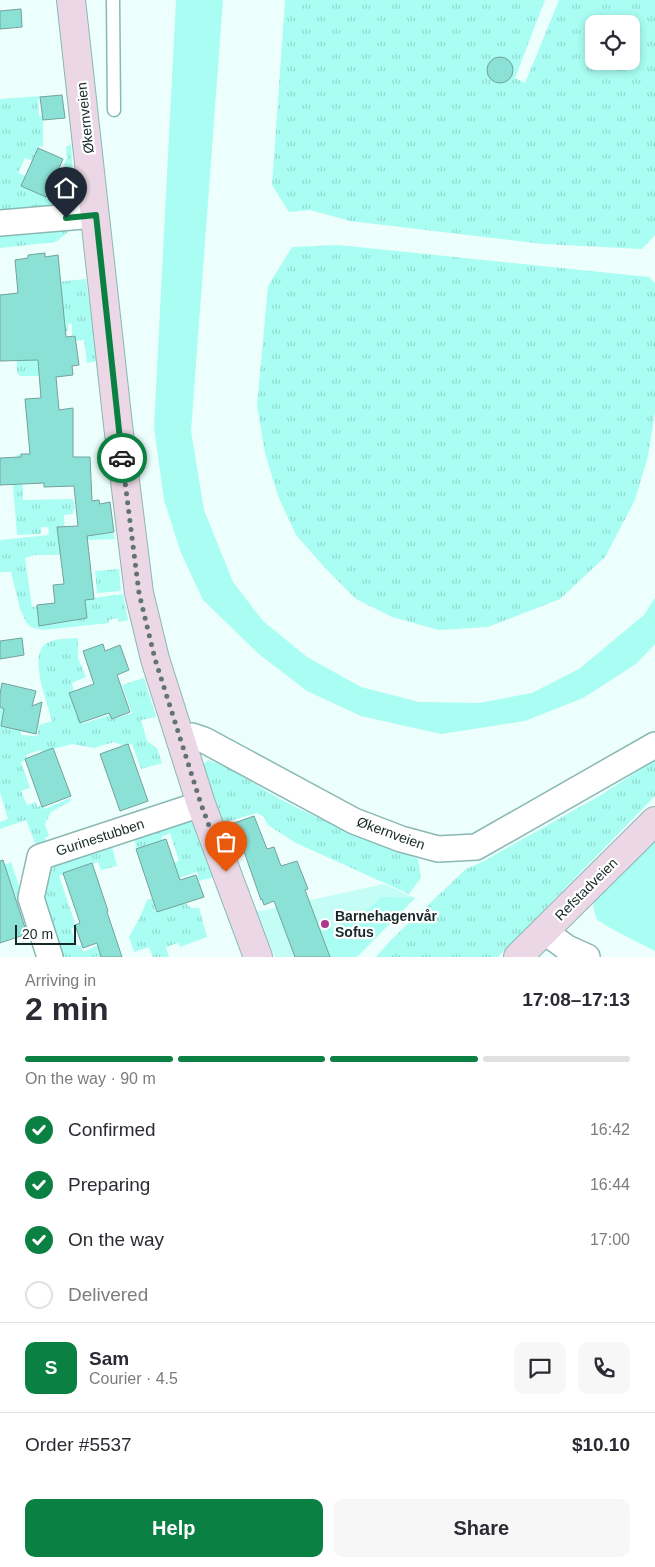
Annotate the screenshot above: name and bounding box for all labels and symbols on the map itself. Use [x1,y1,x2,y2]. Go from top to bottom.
street label: Økernveien [73,82,97,154]
pin [45,167,87,218]
courier [97,433,147,483]
street label: Økernveien [355,813,427,853]
street label: Gurinestubben [54,815,146,859]
pin [205,821,247,872]
street label: Refstadveien [551,854,621,924]
place label: Barnehagenvår Sofus [335,908,437,940]
marker: Barnehagenvår Sofus [319,918,331,930]
scale bar [15,922,76,945]

